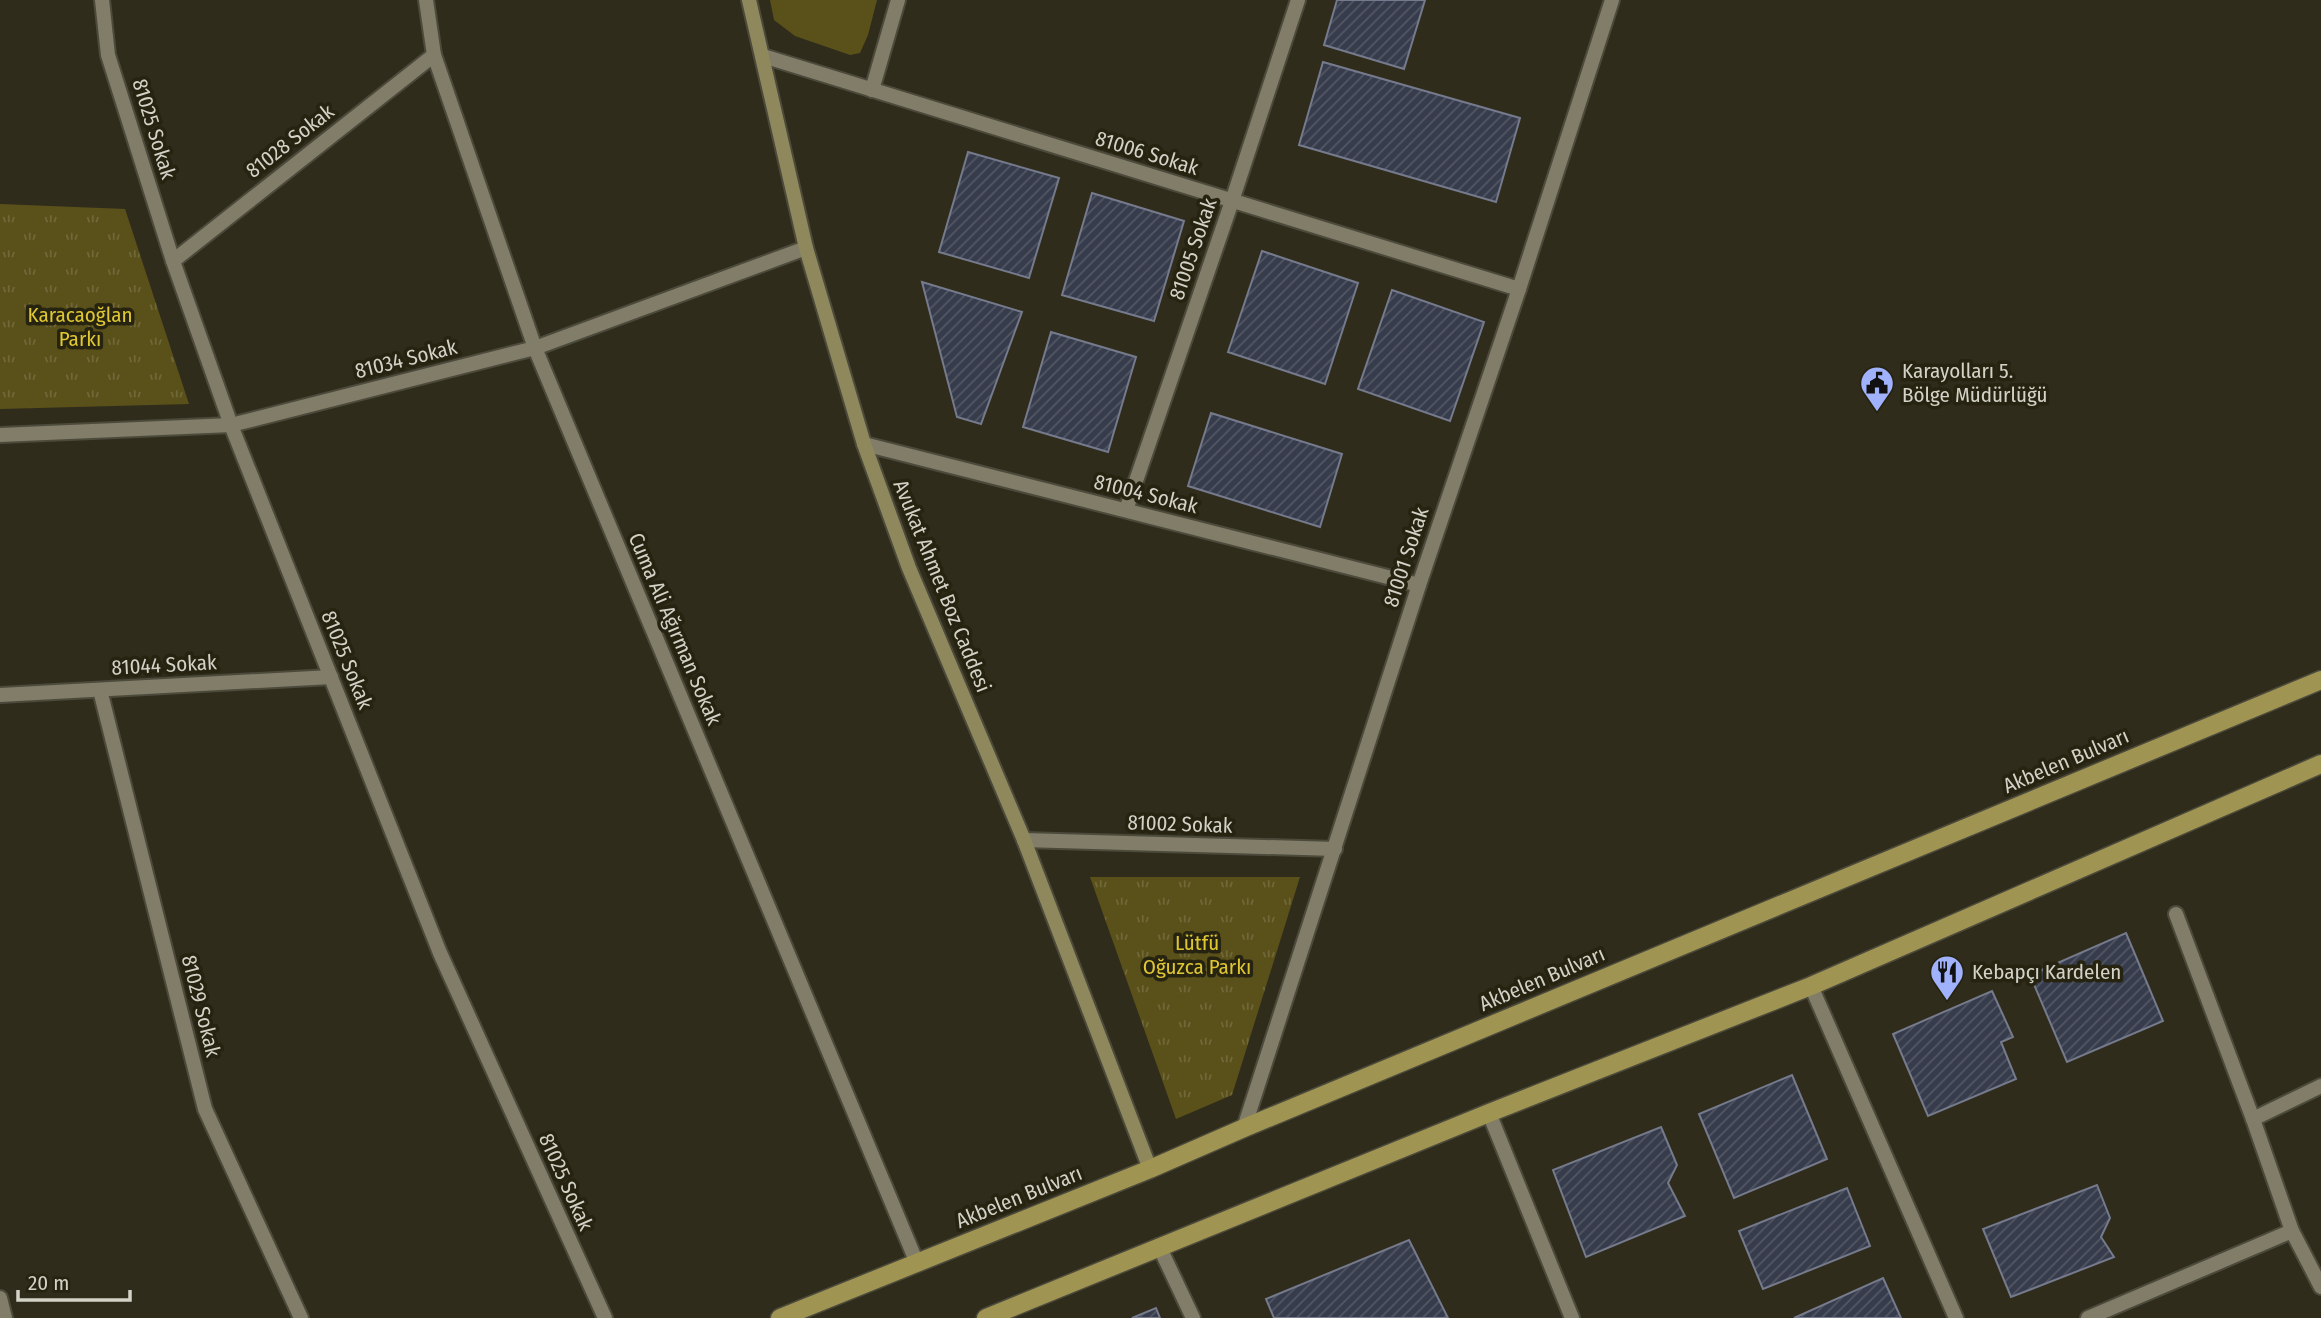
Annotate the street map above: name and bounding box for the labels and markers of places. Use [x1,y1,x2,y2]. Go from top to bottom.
place label: Karayolları 5. Bölge Müdürlüğü [1902,358,2048,408]
public building icon: Karayolları 5. Bölge Müdürlüğü [1858,364,1896,413]
restaurant icon: Kebapçı Kardelen [1928,953,1966,1002]
place label: Kebapçı Kardelen [1972,959,2121,985]

